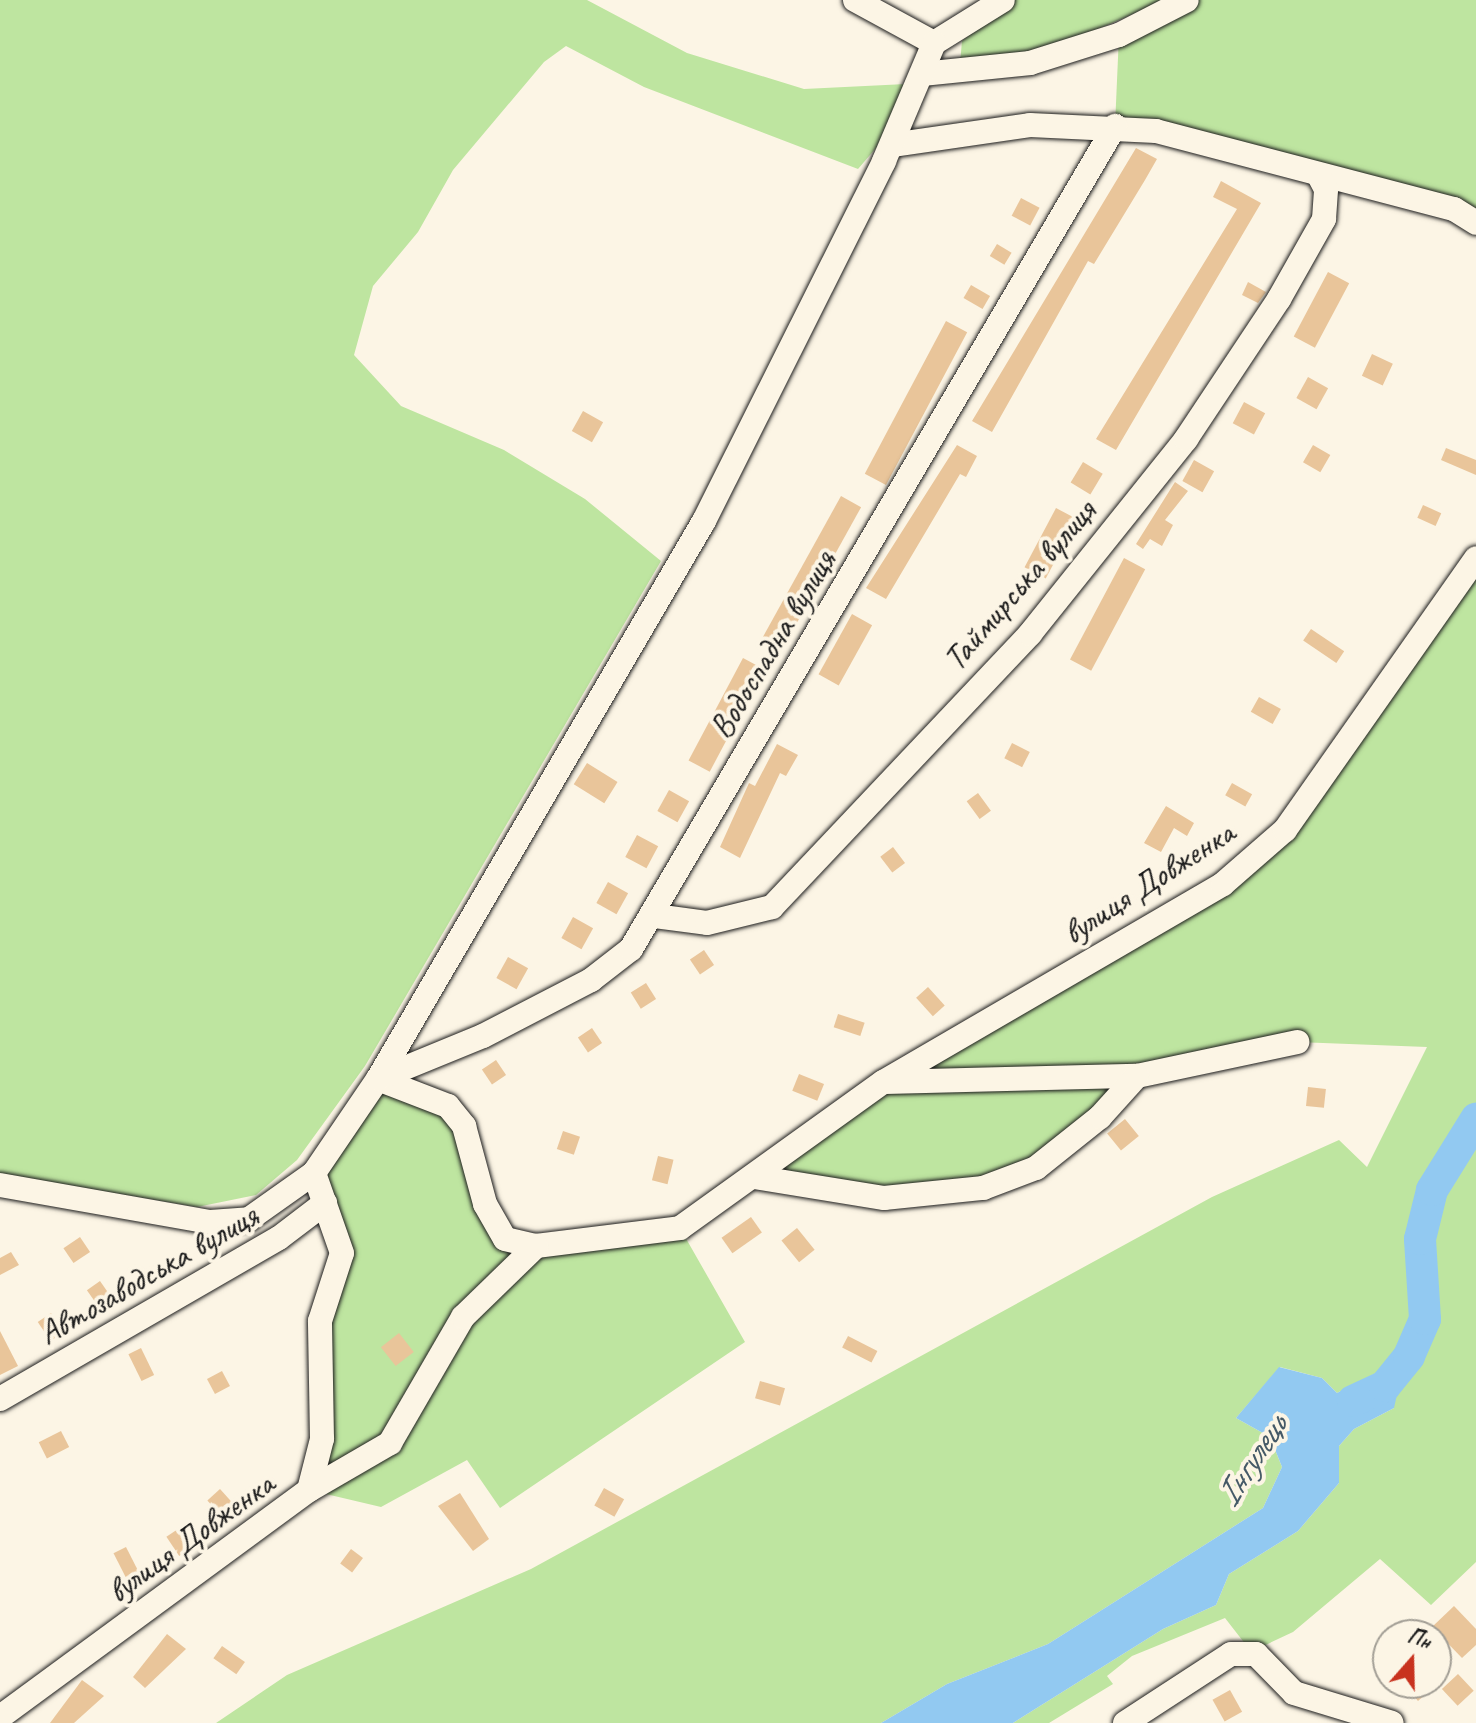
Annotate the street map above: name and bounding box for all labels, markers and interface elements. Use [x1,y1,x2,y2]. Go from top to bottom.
street label: Таймирська вулиця [933,491,1105,679]
street label: Водоспадна вулиця [700,542,844,746]
street label: вулиця Довженка [1055,811,1241,953]
street label: Автозаводська вулиця [31,1194,265,1354]
water label: Інгулець [1206,1408,1296,1514]
street label: вулиця Довженка [99,1463,281,1611]
north arrow [1372,1619,1452,1699]
text: Пн [1404,1621,1435,1655]

